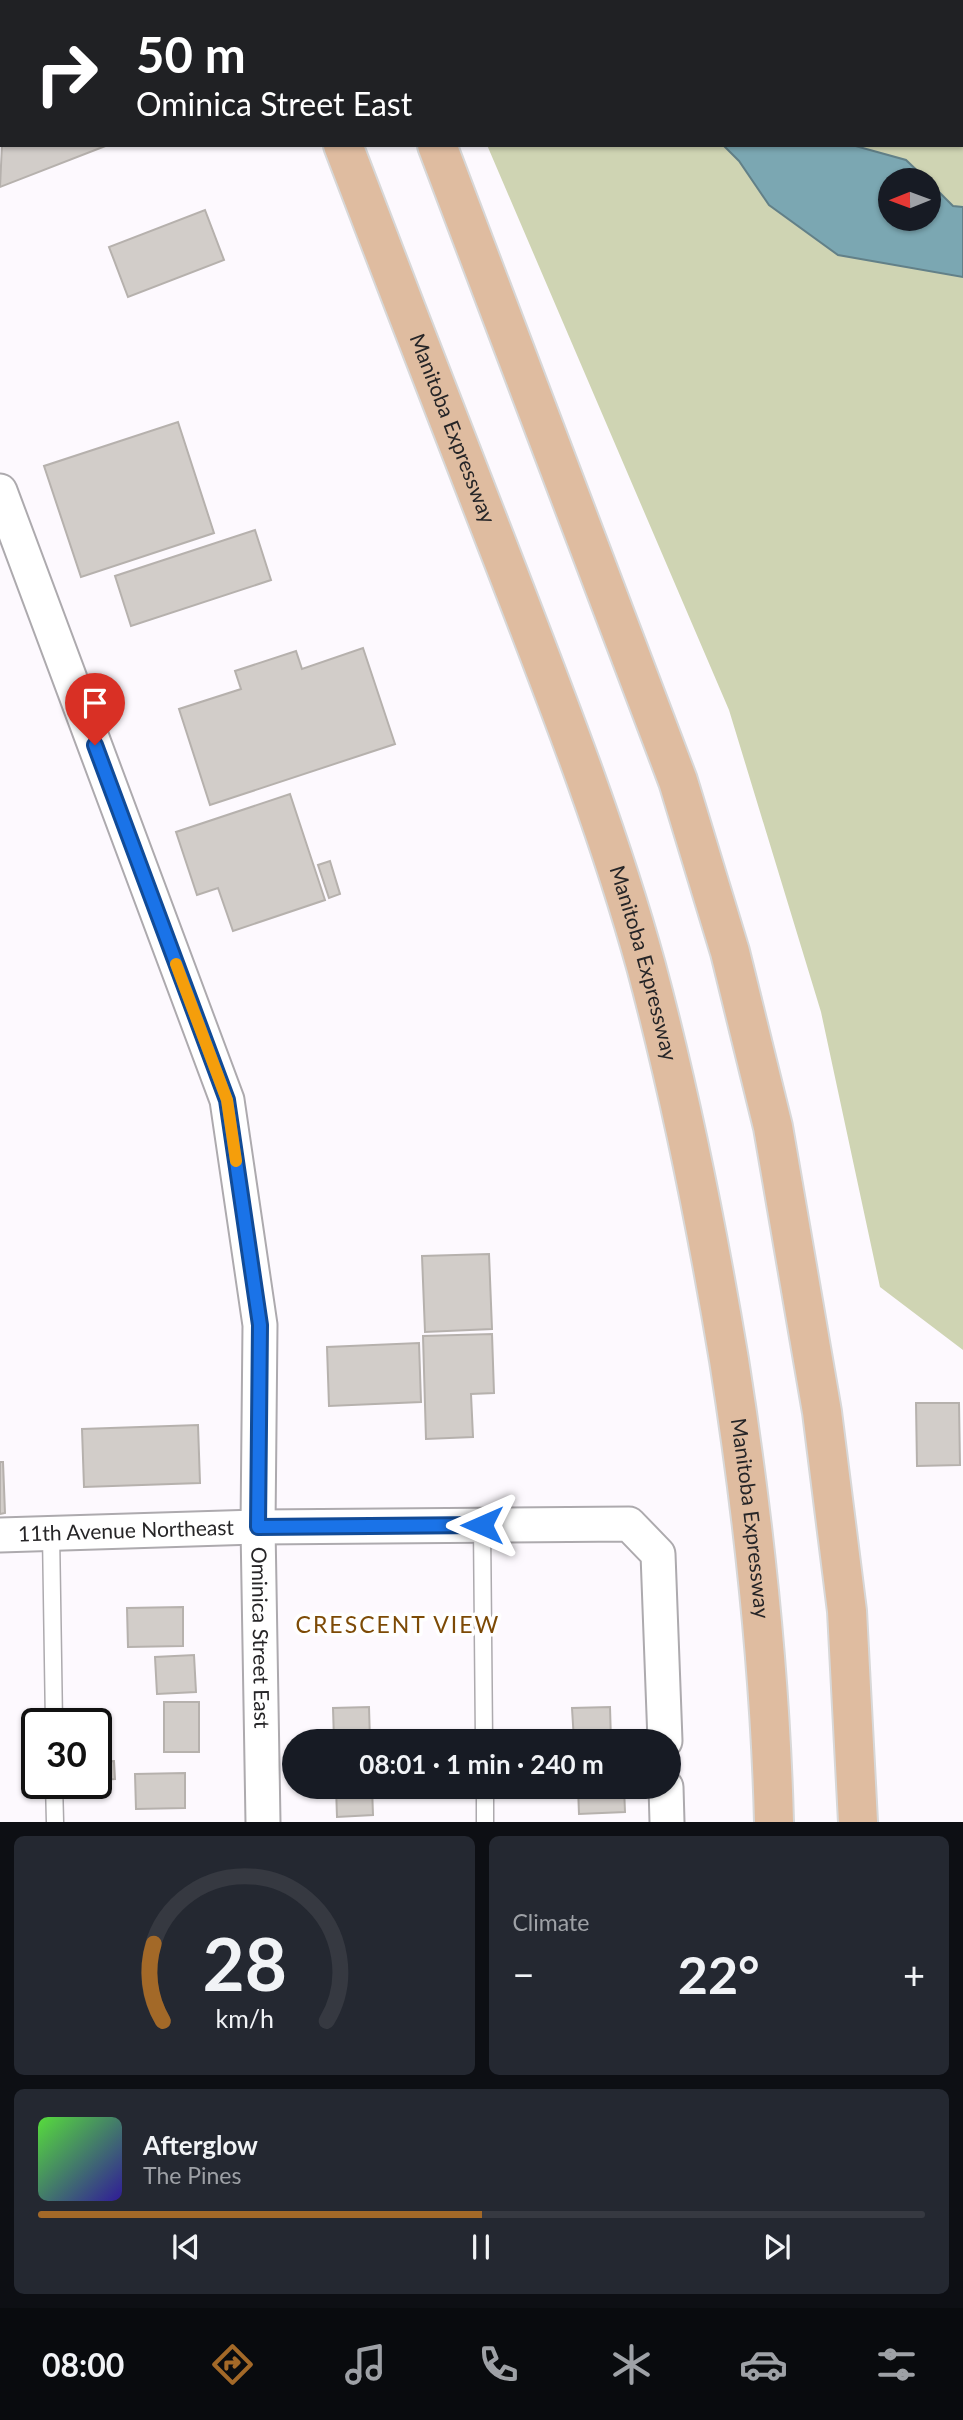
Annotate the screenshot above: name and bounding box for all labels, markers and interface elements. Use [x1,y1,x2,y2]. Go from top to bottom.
text: 50 m [136,25,246,83]
icon: right [21,28,112,119]
text: Ominica Street East [136,84,412,123]
north arrow [878,168,942,231]
map controls [878,168,941,231]
street label: Manitoba Expressway [406,330,502,527]
pin [65,673,125,745]
icon: arrive [76,684,114,722]
street label: Manitoba Expressway [605,862,684,1063]
street label: Manitoba Expressway [727,1416,776,1620]
position arrow [445,1488,519,1562]
street label: 11th Avenue Northeast [18,1514,235,1545]
street label: Ominica Street East [247,1547,275,1729]
district label: CRESCENT VIEW [296,1610,500,1638]
speed limit sign: 30 [21,1708,112,1799]
text: 08:01 · 1 min · 240 m [359,1748,604,1780]
text: Climate [513,1908,589,1936]
text: 28 [202,1920,286,2008]
text: 22° [678,1943,760,2005]
text: − [513,1951,535,1997]
text: + [903,1951,925,1997]
text: km/h [215,2003,274,2033]
text: Afterglow [143,2129,258,2161]
text: The Pines [143,2161,241,2189]
icon: previous [167,2228,205,2266]
icon: pause [462,2228,500,2266]
icon: next [758,2228,796,2266]
icon: directions [208,2340,257,2389]
icon: music [341,2340,390,2389]
icon: phone [474,2340,523,2389]
icon: climate [607,2340,656,2389]
icon: car [739,2340,788,2389]
icon: filters [872,2340,921,2389]
text: 08:00 [42,2345,124,2384]

